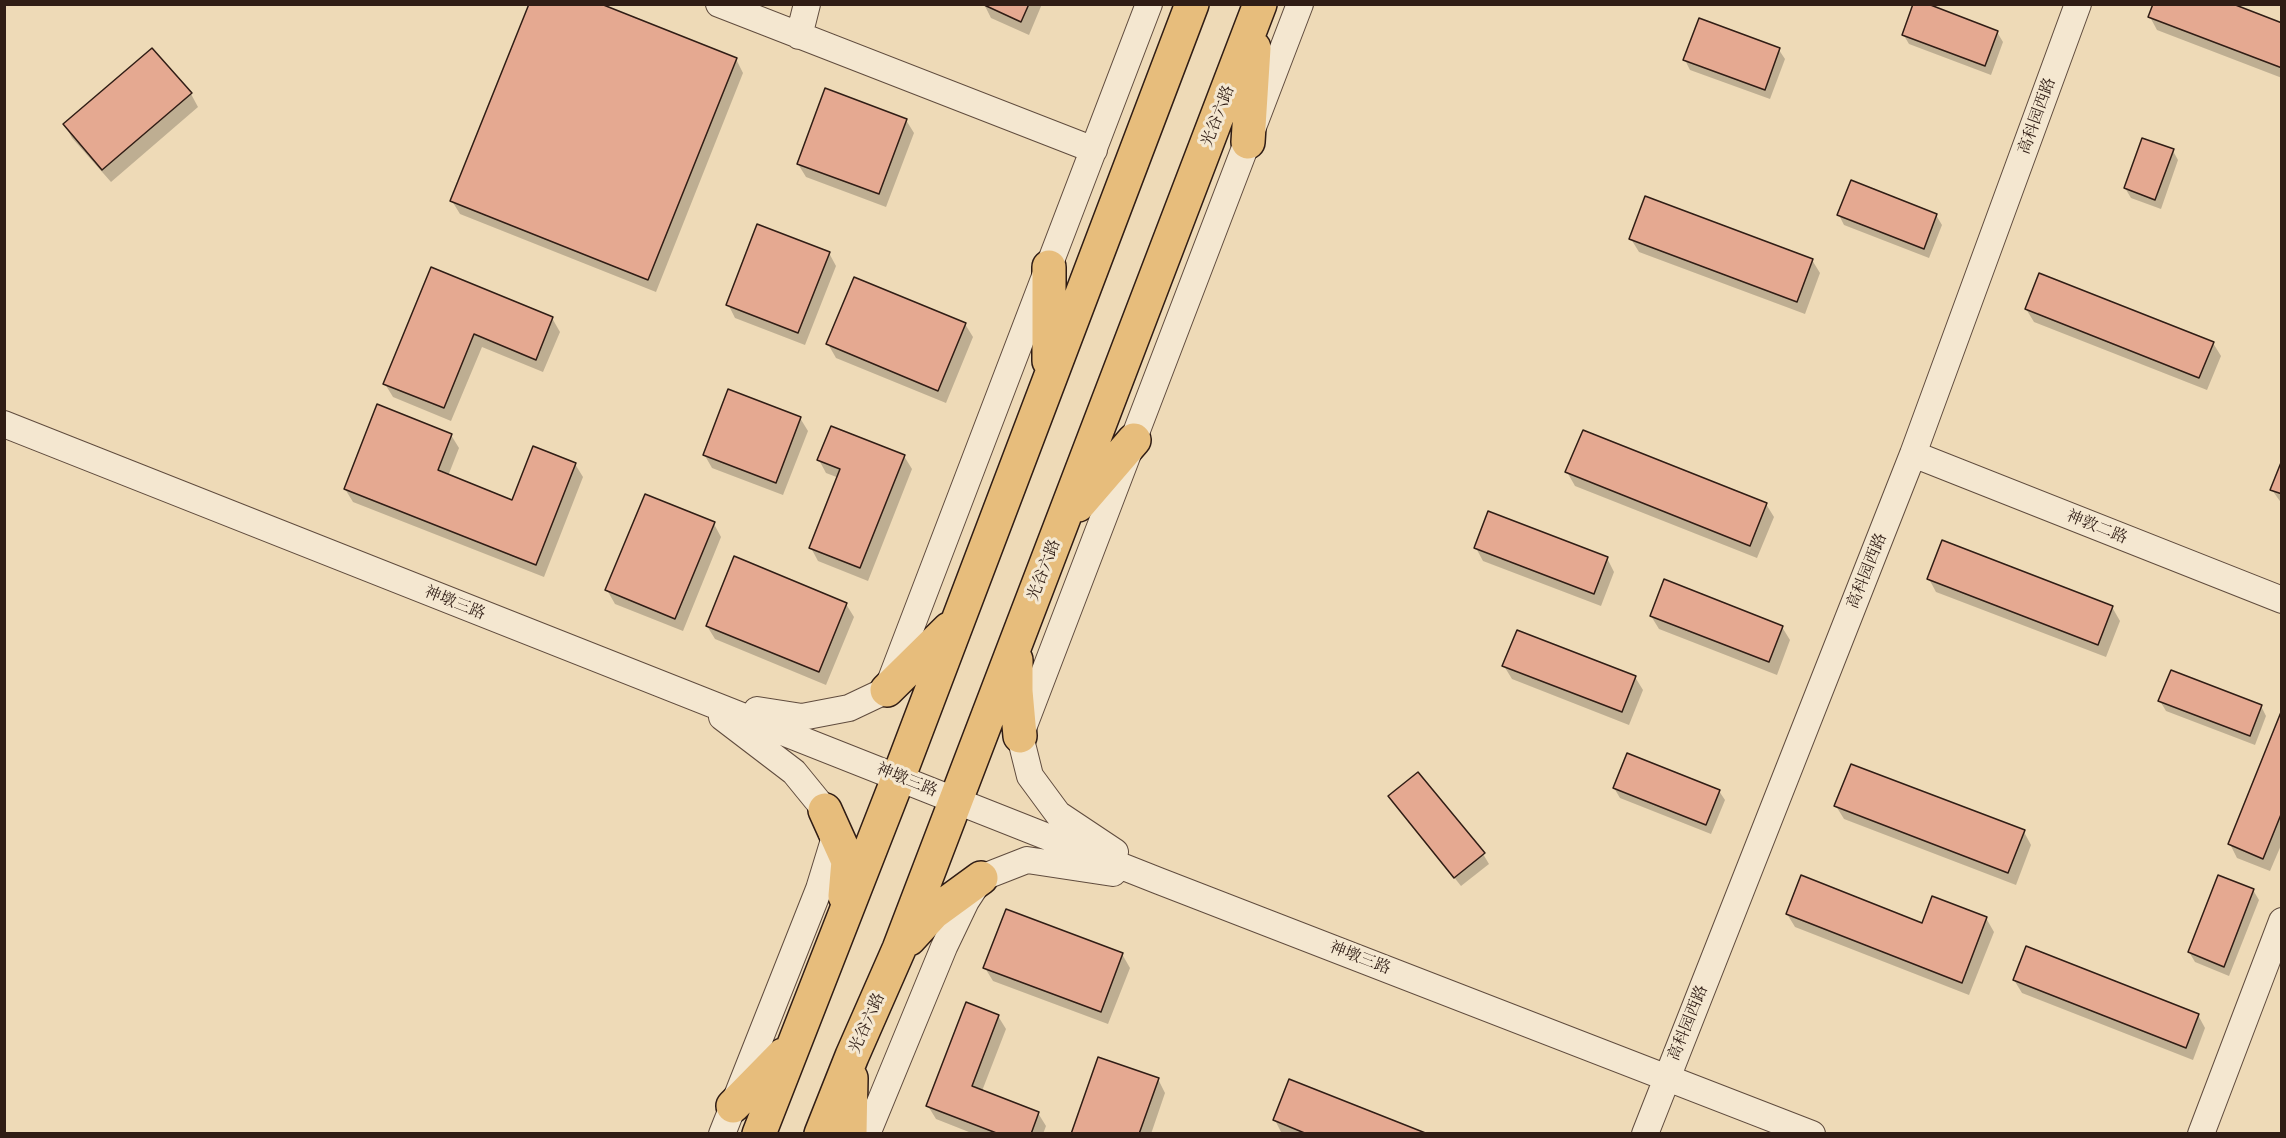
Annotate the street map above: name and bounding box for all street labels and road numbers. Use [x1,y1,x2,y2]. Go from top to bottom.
street label: 高科园西路 [2014,75,2060,157]
street label: 光谷六路 [1198,83,1238,149]
street label: 神敦二路 [2064,506,2130,548]
street label: 高科园西路 [1843,530,1891,612]
street label: 光谷六路 [1024,537,1064,603]
street label: 神墩三路 [422,582,488,624]
street label: 神墩三路 [874,759,940,801]
street label: 神墩三路 [1327,938,1393,978]
street label: 高科园西路 [1664,982,1712,1064]
street label: 光谷六路 [845,990,889,1056]

